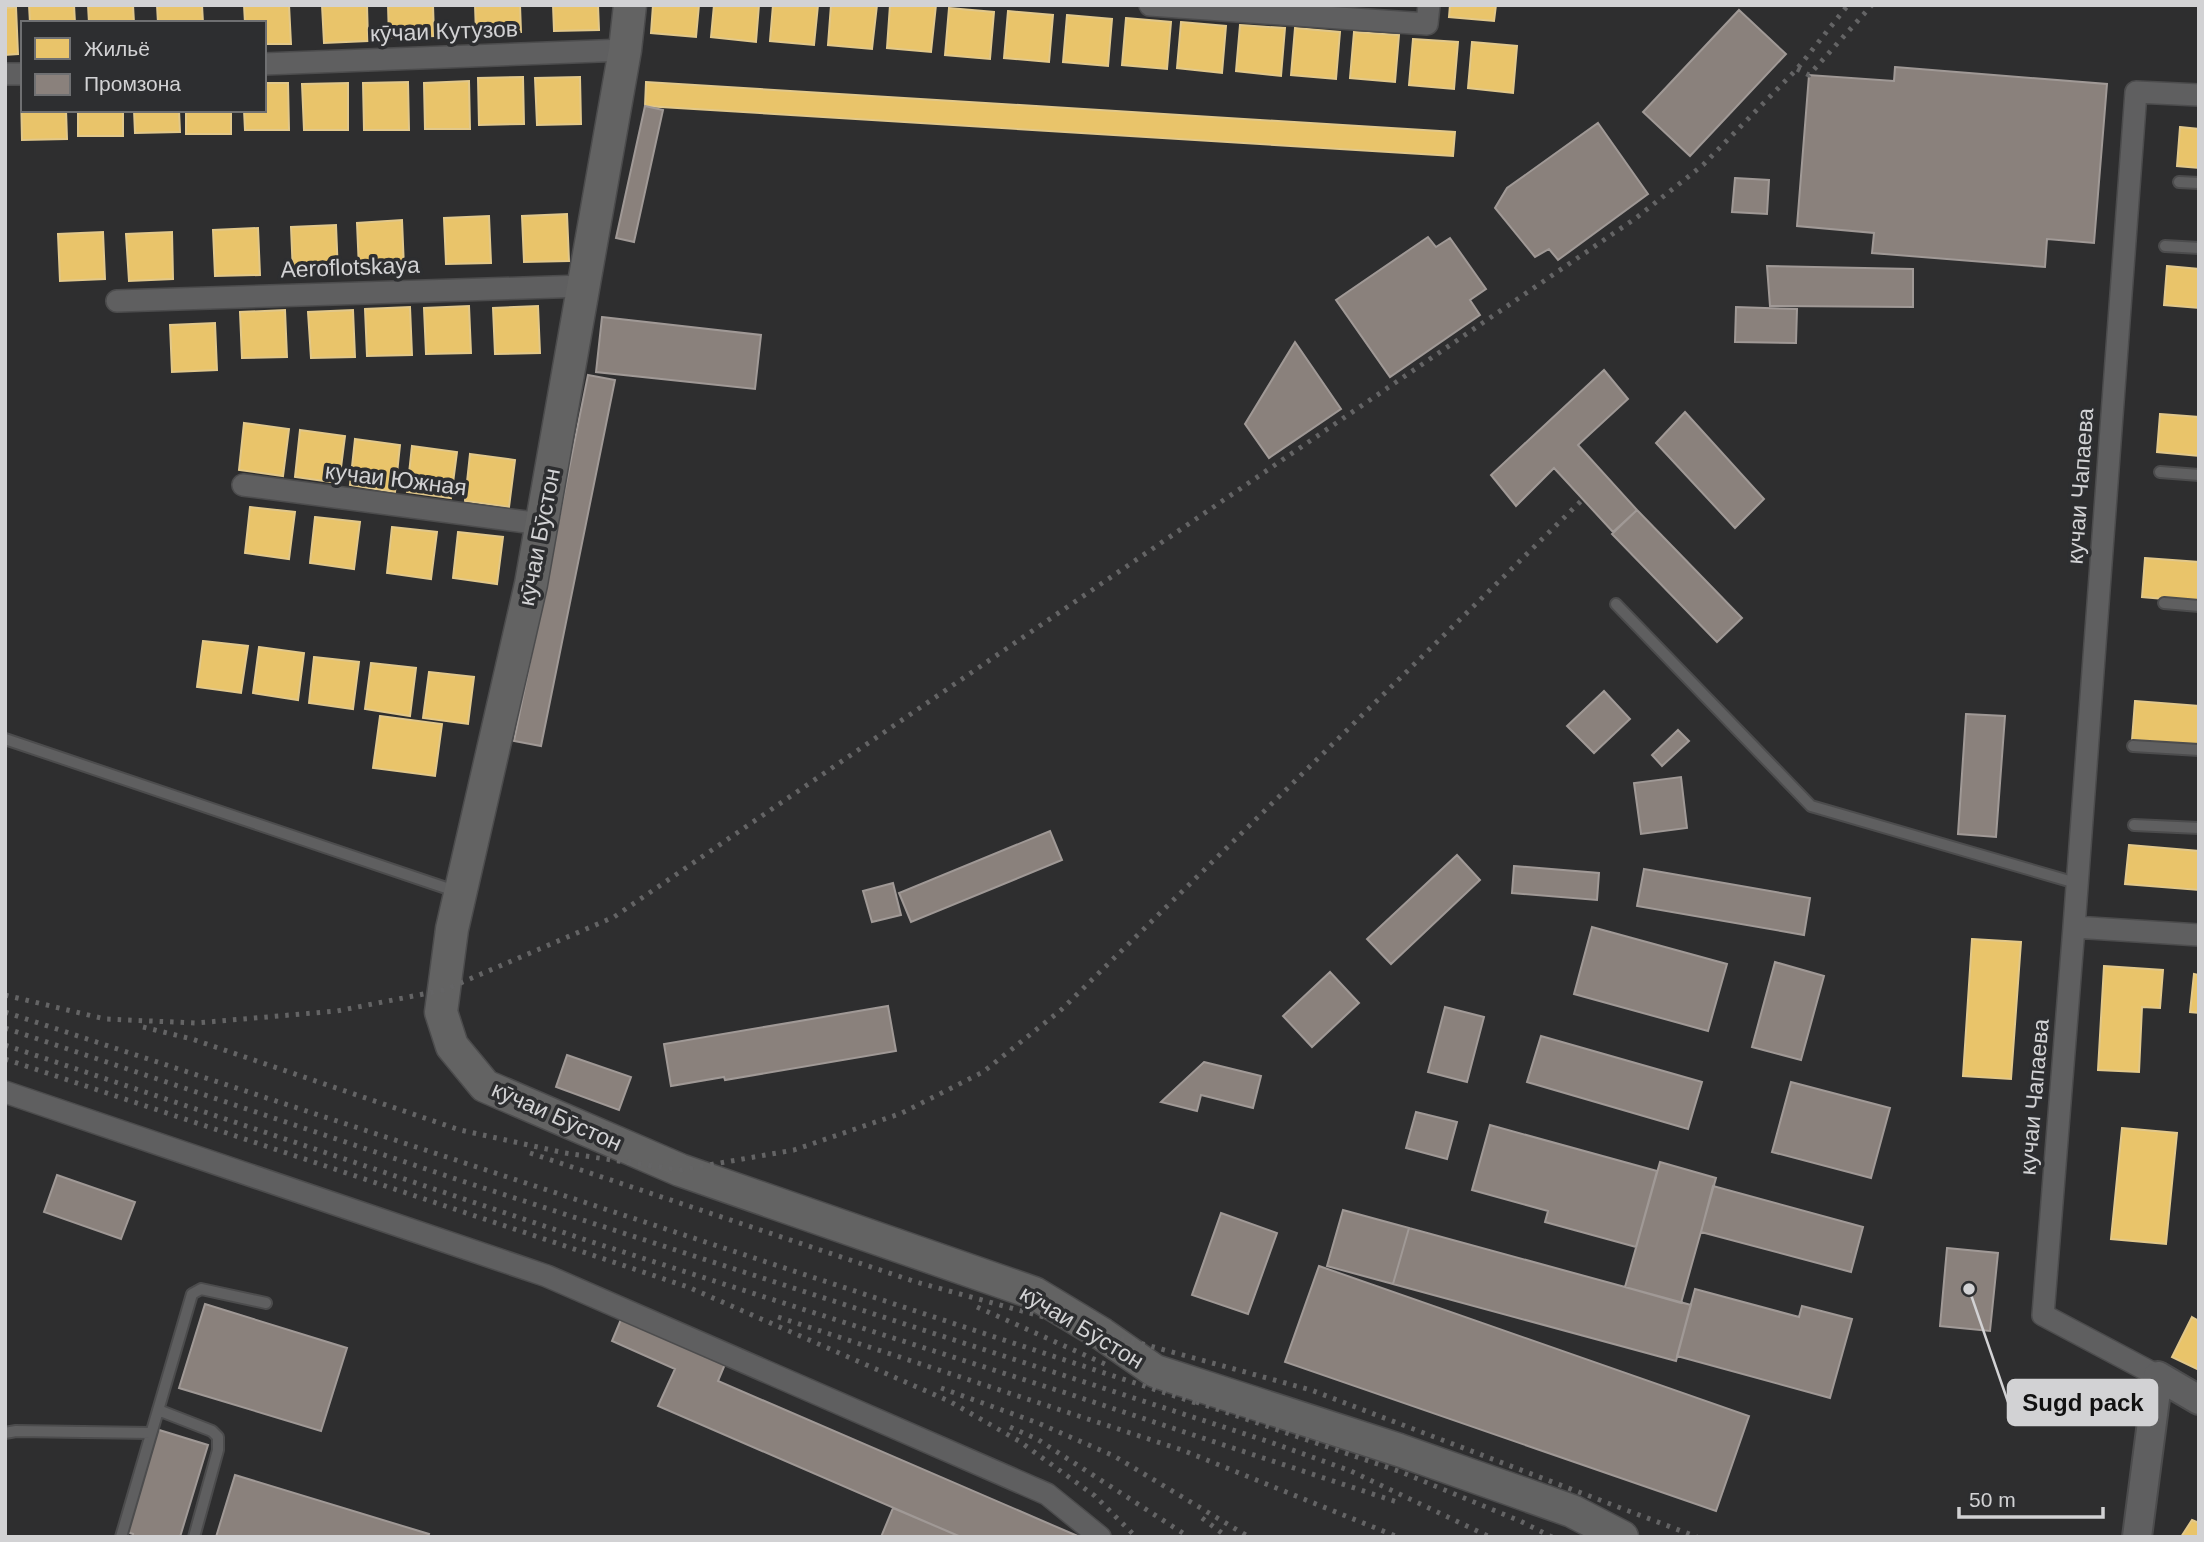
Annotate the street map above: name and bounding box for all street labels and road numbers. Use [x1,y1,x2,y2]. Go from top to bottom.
street label: кӯчаи Кутузов [370,15,518,47]
street label: Aeroflotskaya [280,252,420,282]
street label: кучаи Чапаева [2062,407,2098,565]
street label: кучаи Южная [324,457,468,501]
street label: кӯчаи Бӯстон [513,466,565,608]
street label: кучаи Чапаева [2014,1018,2054,1176]
street label: кӯчаи Бӯстон [488,1076,626,1156]
street label: кӯчаи Бӯстон [1016,1280,1148,1374]

